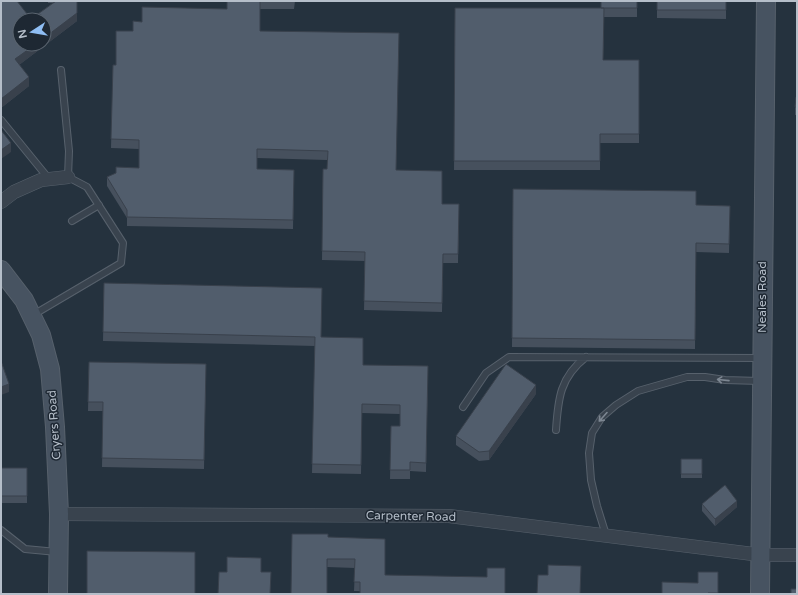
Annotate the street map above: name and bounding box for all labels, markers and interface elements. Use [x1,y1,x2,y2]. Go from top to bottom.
north arrow [12,12,52,52]
text: N [15,28,30,40]
street label: Neales Road [755,261,769,333]
one-way arrow [716,376,729,383]
street label: Cryers Road [45,390,63,460]
one-way arrow [599,411,608,422]
street label: Carpenter Road [366,508,456,524]

